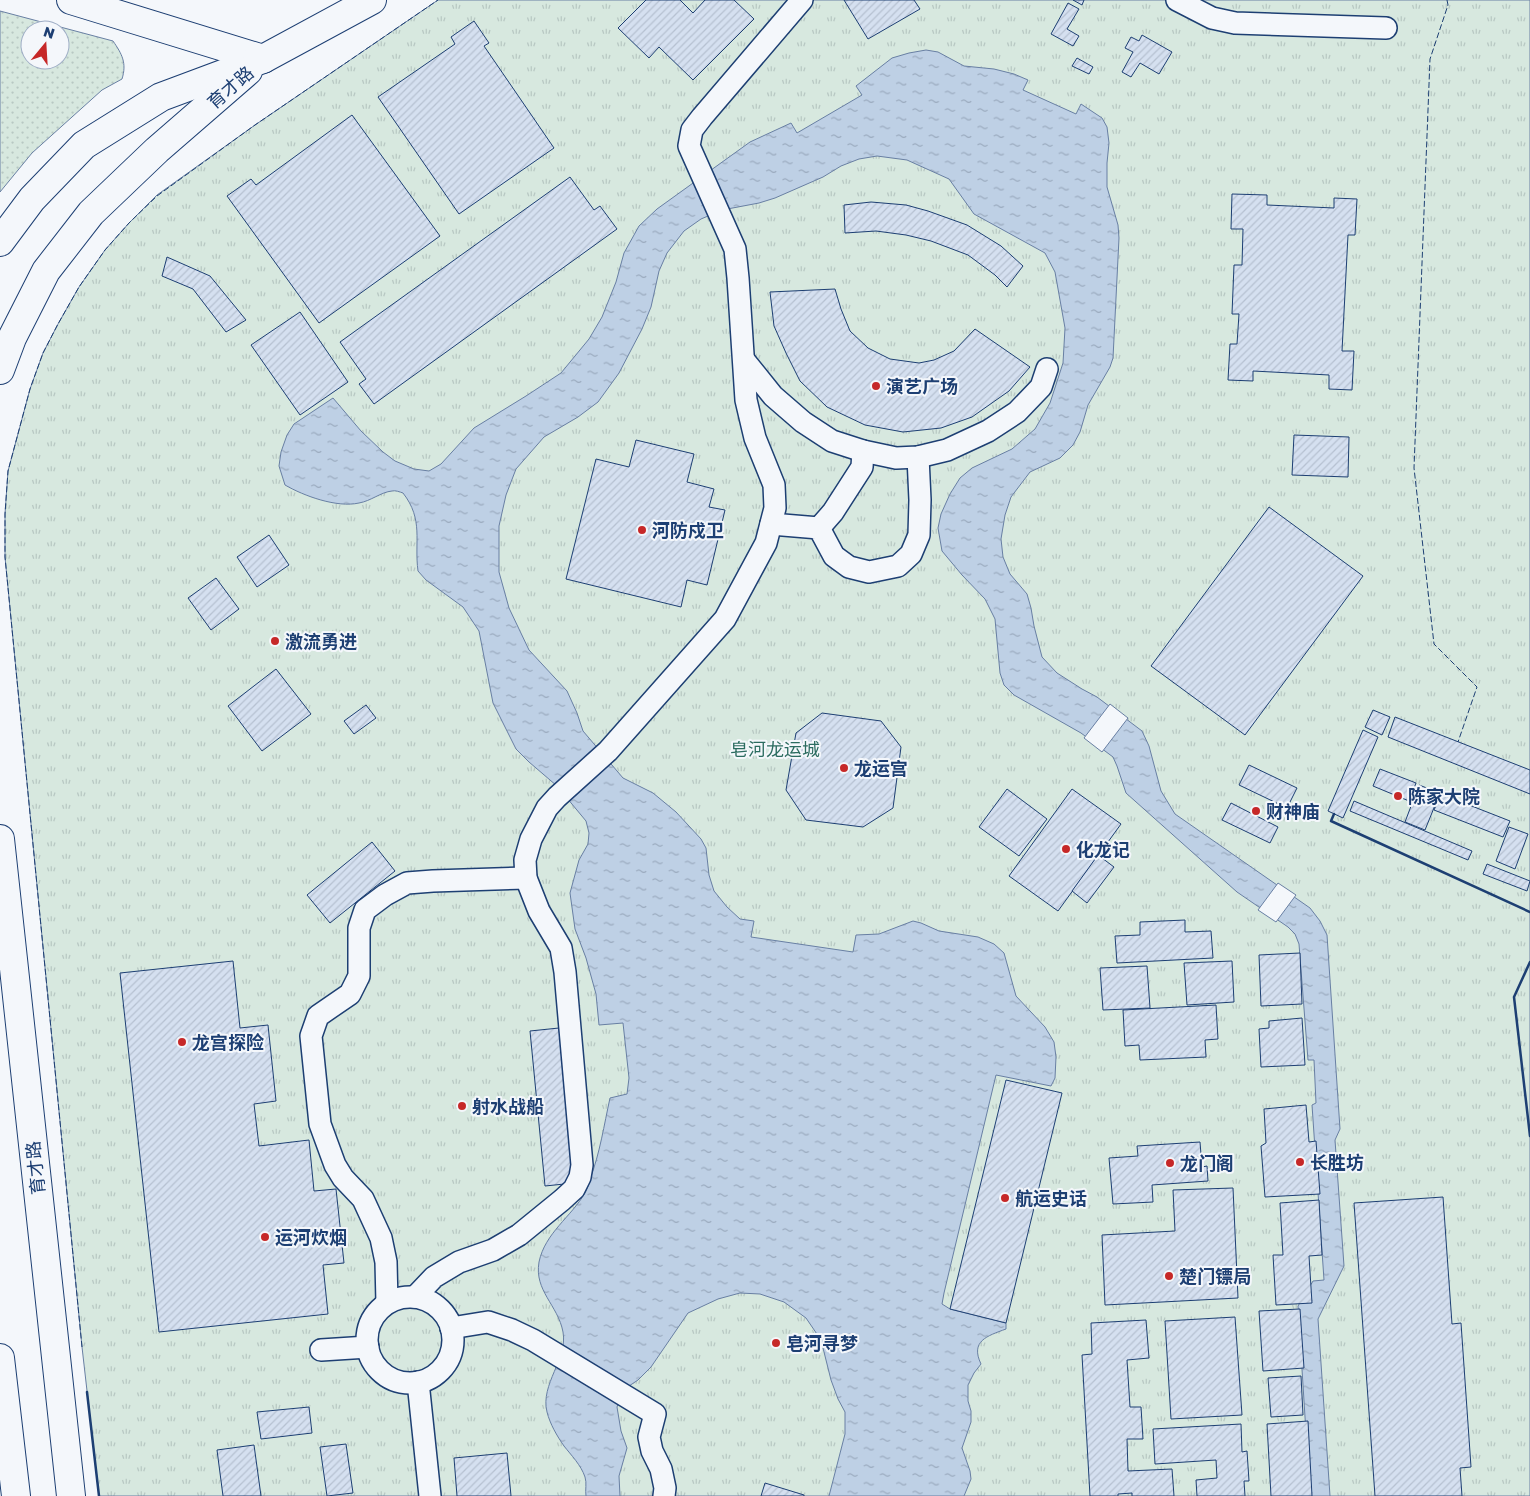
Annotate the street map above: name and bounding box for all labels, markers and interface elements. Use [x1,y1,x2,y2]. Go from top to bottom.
north arrow [20,20,70,70]
text: N [41,22,57,42]
street label: 育才路 [202,61,258,113]
place label: 演艺广场 [886,375,958,397]
marker: 演艺广场 [870,380,882,392]
place label: 河防戍卫 [652,519,724,541]
marker: 河防戍卫 [636,524,648,536]
place label: 激流勇进 [285,630,357,652]
marker: 激流勇进 [269,635,281,647]
park label: 皂河龙运城 [730,738,820,760]
place label: 龙运宫 [854,757,908,779]
marker: 龙运宫 [838,762,850,774]
place label: 陈家大院 [1408,785,1480,807]
marker: 陈家大院 [1392,790,1404,802]
place label: 财神庙 [1266,800,1320,822]
marker: 财神庙 [1250,805,1262,817]
place label: 化龙记 [1076,838,1130,860]
marker: 化龙记 [1060,843,1072,855]
place label: 龙宫探险 [192,1031,264,1053]
marker: 龙宫探险 [176,1036,188,1048]
place label: 射水战船 [472,1095,544,1117]
marker: 射水战船 [456,1100,468,1112]
street label: 育才路 [21,1140,49,1196]
place label: 长胜坊 [1310,1151,1364,1173]
place label: 龙门阁 [1180,1152,1234,1174]
marker: 长胜坊 [1294,1156,1306,1168]
marker: 龙门阁 [1164,1157,1176,1169]
place label: 航运史话 [1015,1187,1087,1209]
marker: 航运史话 [999,1192,1011,1204]
place label: 运河炊烟 [275,1226,347,1248]
marker: 运河炊烟 [259,1231,271,1243]
place label: 楚门镖局 [1179,1265,1251,1287]
marker: 楚门镖局 [1163,1270,1175,1282]
place label: 皂河寻梦 [786,1332,858,1354]
marker: 皂河寻梦 [770,1337,782,1349]

